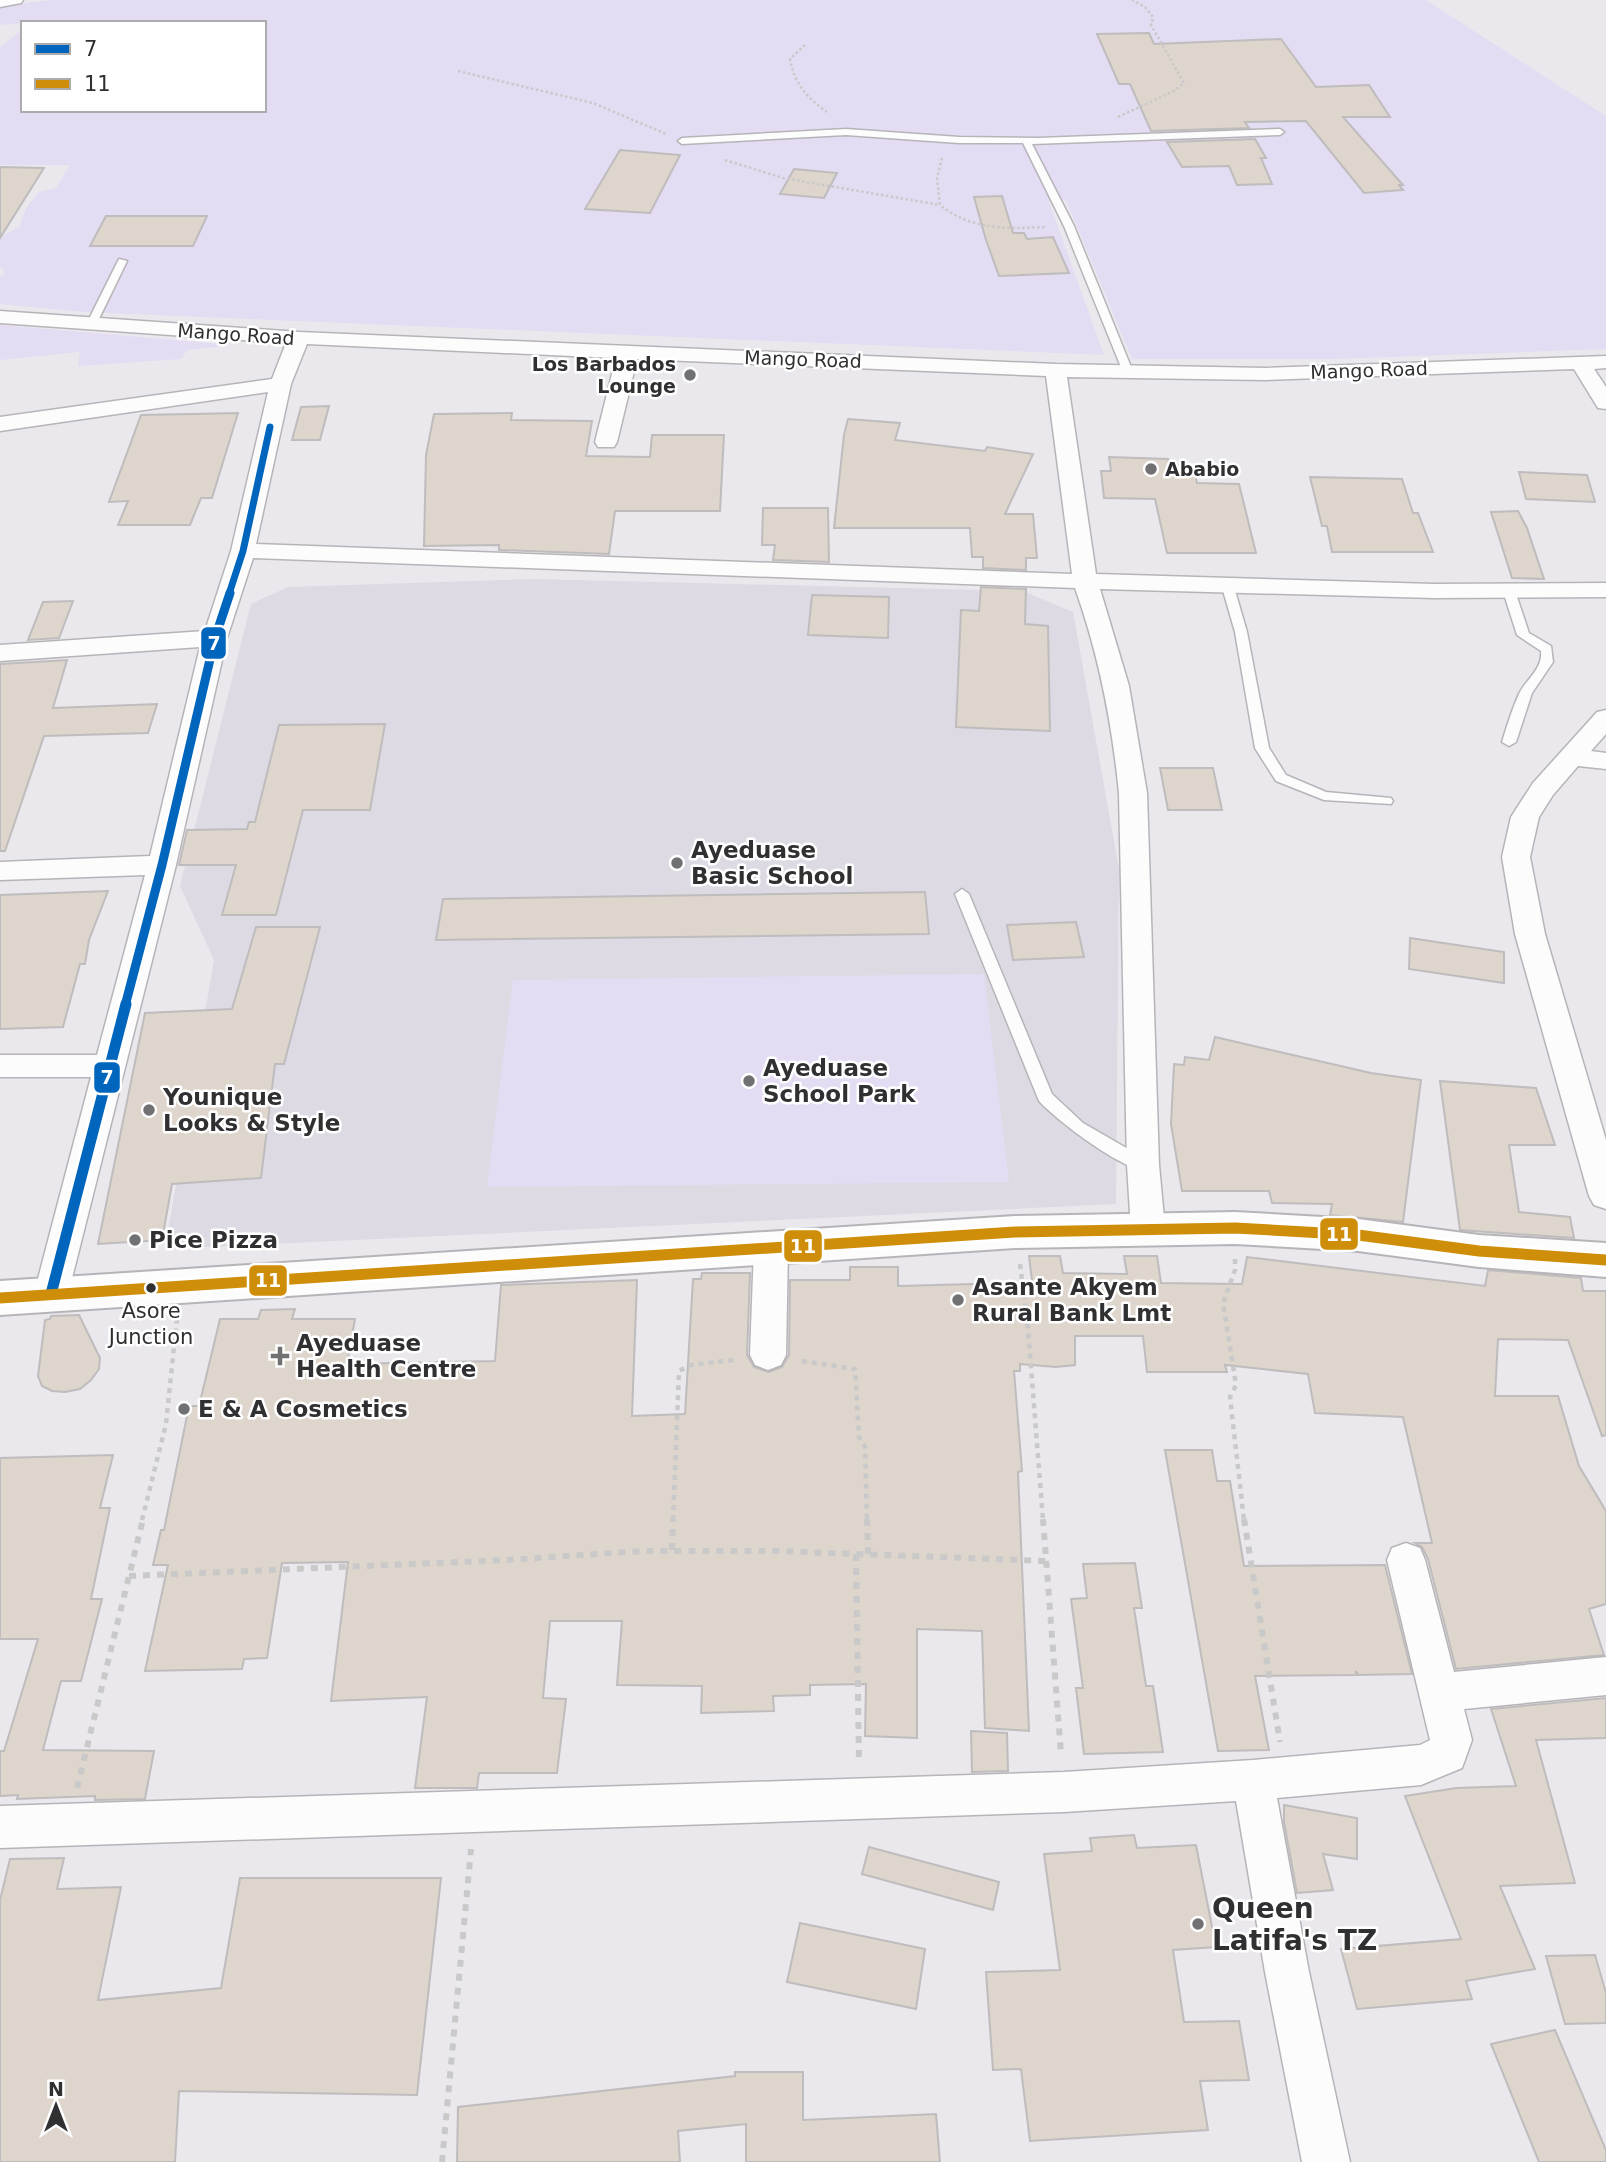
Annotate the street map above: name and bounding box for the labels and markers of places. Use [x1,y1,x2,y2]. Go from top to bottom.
place label: Los Barbados Lounge [532,353,676,397]
marker: Los Barbados Lounge [682,367,698,383]
place label: Ababio [1165,458,1239,480]
marker: Ababio [1143,461,1159,477]
place label: Ayeduase Basic School [691,837,853,889]
marker: Ayeduase Basic School [669,855,685,871]
place label: Ayeduase School Park [763,1055,916,1107]
marker: Ayeduase School Park [741,1073,757,1089]
place label: Younique Looks & Style [162,1084,340,1136]
marker: Younique Looks & Style [141,1102,157,1118]
place label: Pice Pizza [149,1227,278,1253]
marker: Pice Pizza [127,1232,143,1248]
place label: Asante Akyem Rural Bank Lmt [972,1274,1171,1326]
marker: Asore Junction [144,1281,158,1295]
marker: Asante Akyem Rural Bank Lmt [950,1292,966,1308]
place label: Asore Junction [107,1299,193,1349]
place label: Ayeduase Health Centre [296,1330,476,1382]
marker: Ayeduase Health Centre [270,1346,290,1366]
place label: E & A Cosmetics [198,1396,408,1422]
marker: E & A Cosmetics [176,1401,192,1417]
place label: Queen Latifa's TZ [1212,1892,1377,1957]
marker: Queen Latifa's TZ [1190,1916,1206,1932]

